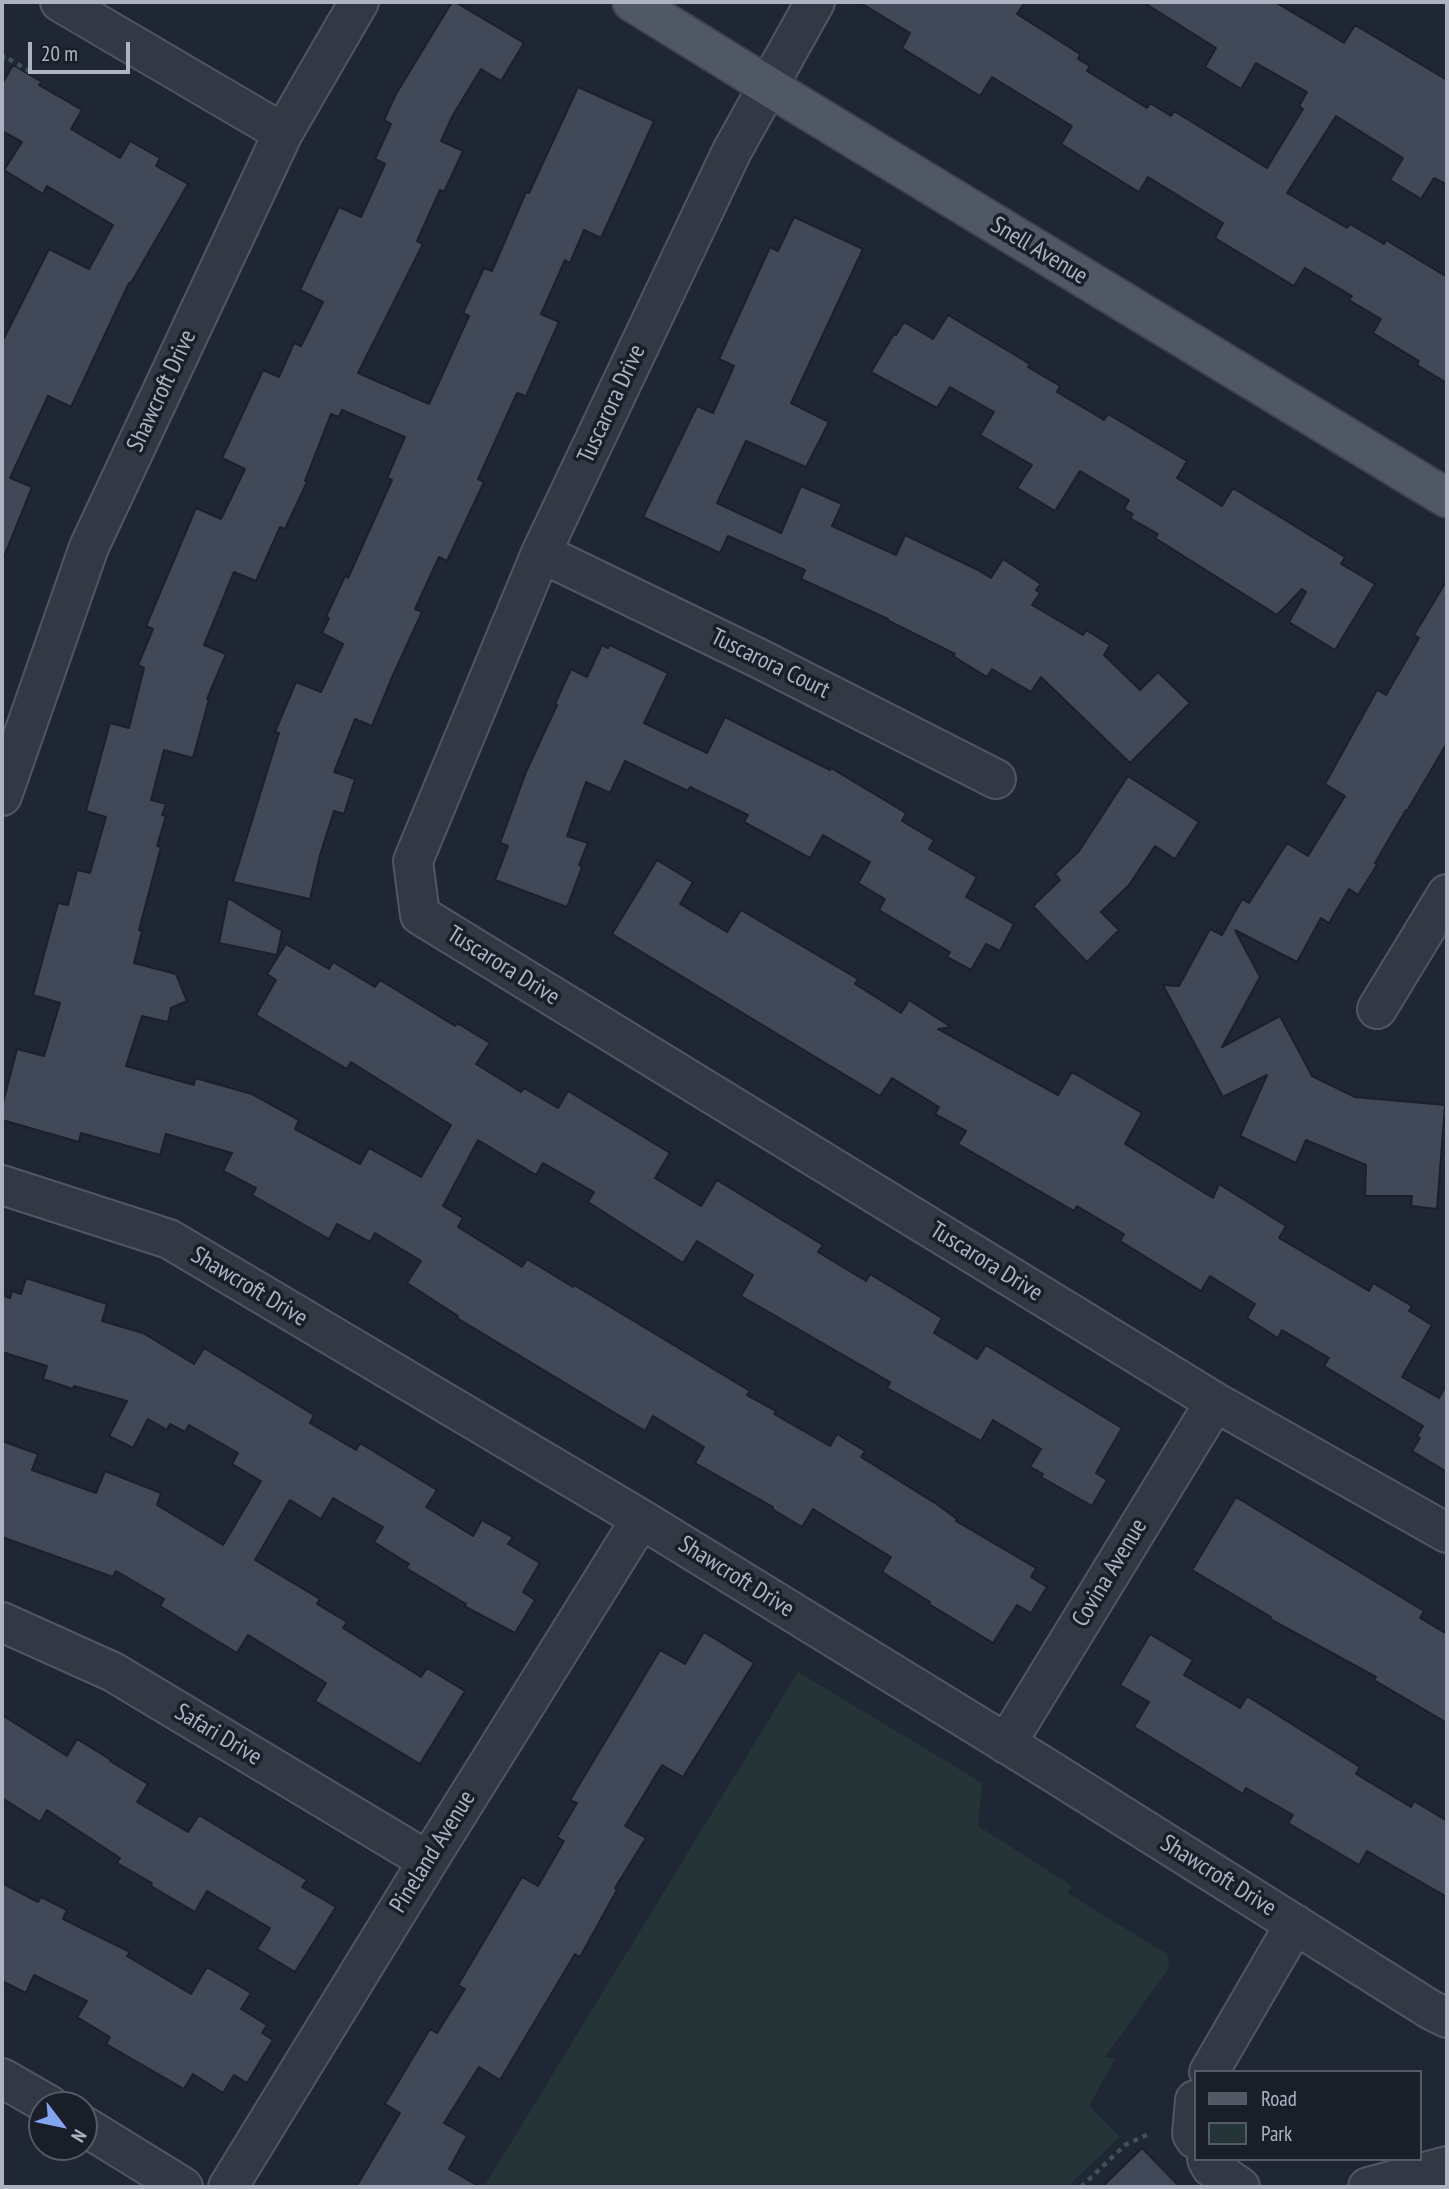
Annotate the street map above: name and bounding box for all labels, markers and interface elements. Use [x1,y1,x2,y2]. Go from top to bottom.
scale bar [32,28,133,72]
text: 20 m [41,40,78,67]
street label: Snell Avenue [985,211,1093,291]
street label: Shawcroft Drive [121,326,203,456]
street label: Tuscarora Drive [572,340,652,468]
street label: Tuscarora Court [706,623,834,705]
street label: Tuscarora Drive [441,920,565,1012]
street label: Tuscarora Drive [924,1216,1048,1308]
street label: Shawcroft Drive [186,1241,312,1333]
street label: Covina Avenue [1067,1514,1153,1632]
street label: Shawcroft Drive [673,1530,799,1624]
street label: Safari Drive [169,1698,267,1772]
street label: Pineland Avenue [384,1786,482,1918]
street label: Shawcroft Drive [1155,1829,1281,1923]
legend [1194,2070,1421,2161]
text: Road [1261,2085,1297,2112]
north arrow [28,2091,98,2161]
text: Park [1261,2120,1292,2147]
text: N [66,2125,92,2147]

